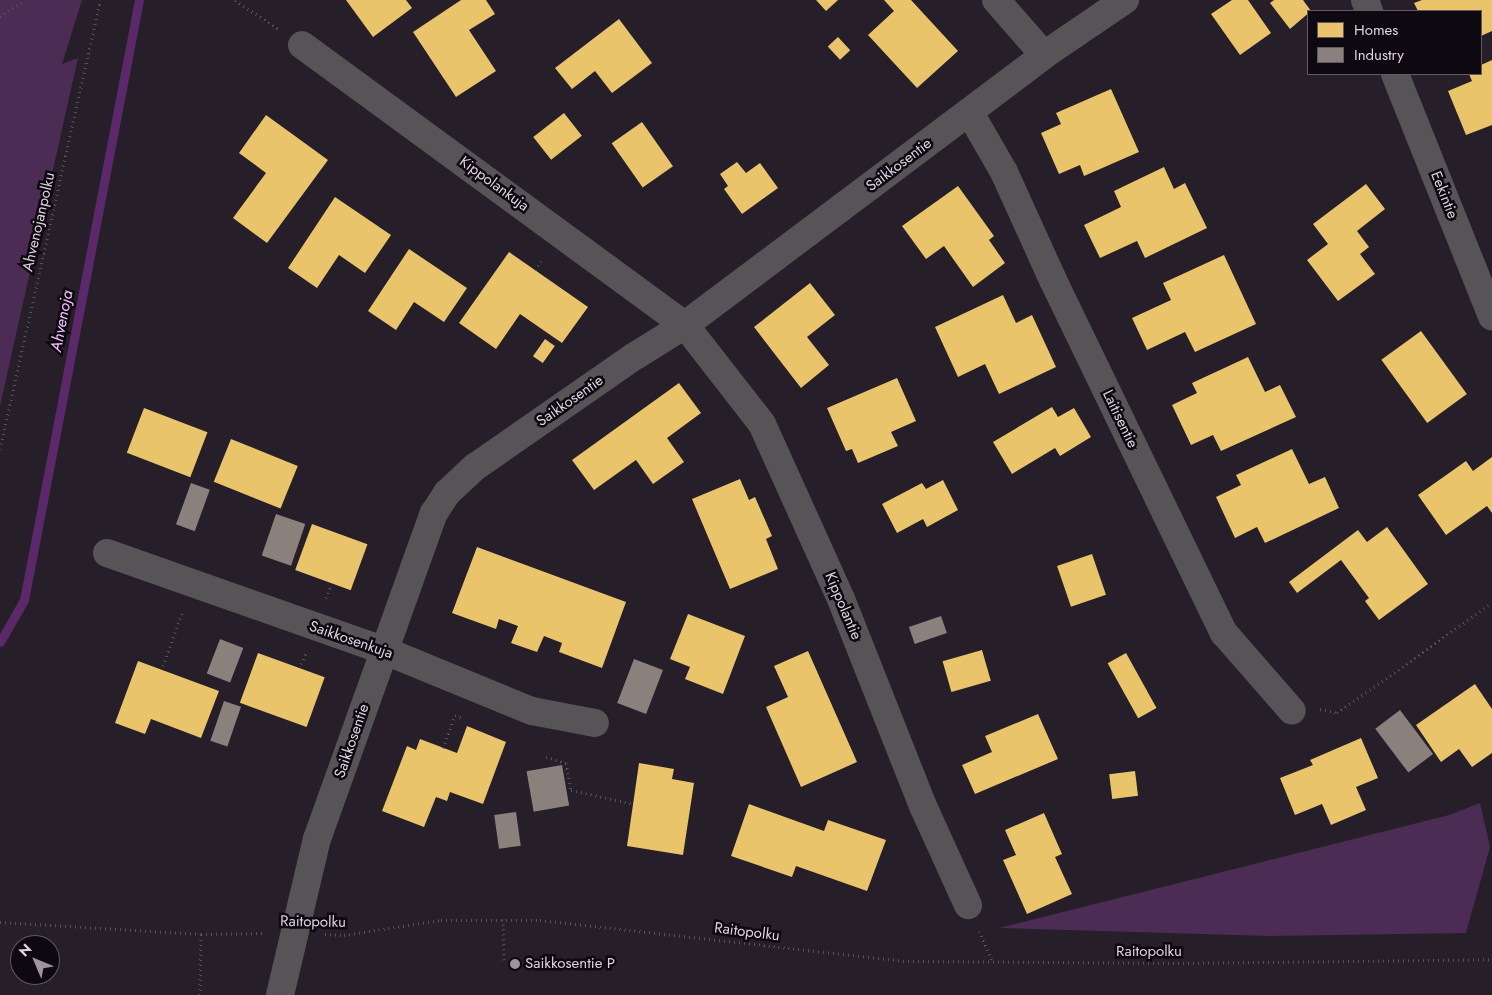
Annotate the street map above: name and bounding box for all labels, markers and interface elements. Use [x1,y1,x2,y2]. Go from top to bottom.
legend [1307,10,1482,75]
text: Homes [1354,19,1398,41]
text: Industry [1354,44,1404,66]
street label: Saikkosentie [863,135,935,195]
street label: Kippolankuja [456,153,532,215]
street label: Eekintie [1426,169,1462,221]
street label: Ahvenojanpolku [19,171,59,273]
water label: Ahvenoja [47,289,77,353]
street label: Saikkosentie [533,371,607,431]
street label: Laitisentie [1098,387,1142,451]
street label: Kippolantie [821,570,865,642]
street label: Saikkosenkuja [307,617,395,663]
street label: Saikkosentie [331,701,373,781]
street label: Raitopolku [280,912,346,932]
street label: Raitopolku [713,919,781,945]
north arrow [10,935,60,985]
text: N [14,939,36,961]
street label: Raitopolku [1116,943,1182,961]
place label: Saikkosentie P [525,955,615,973]
marker: Saikkosentie P [509,958,521,970]

